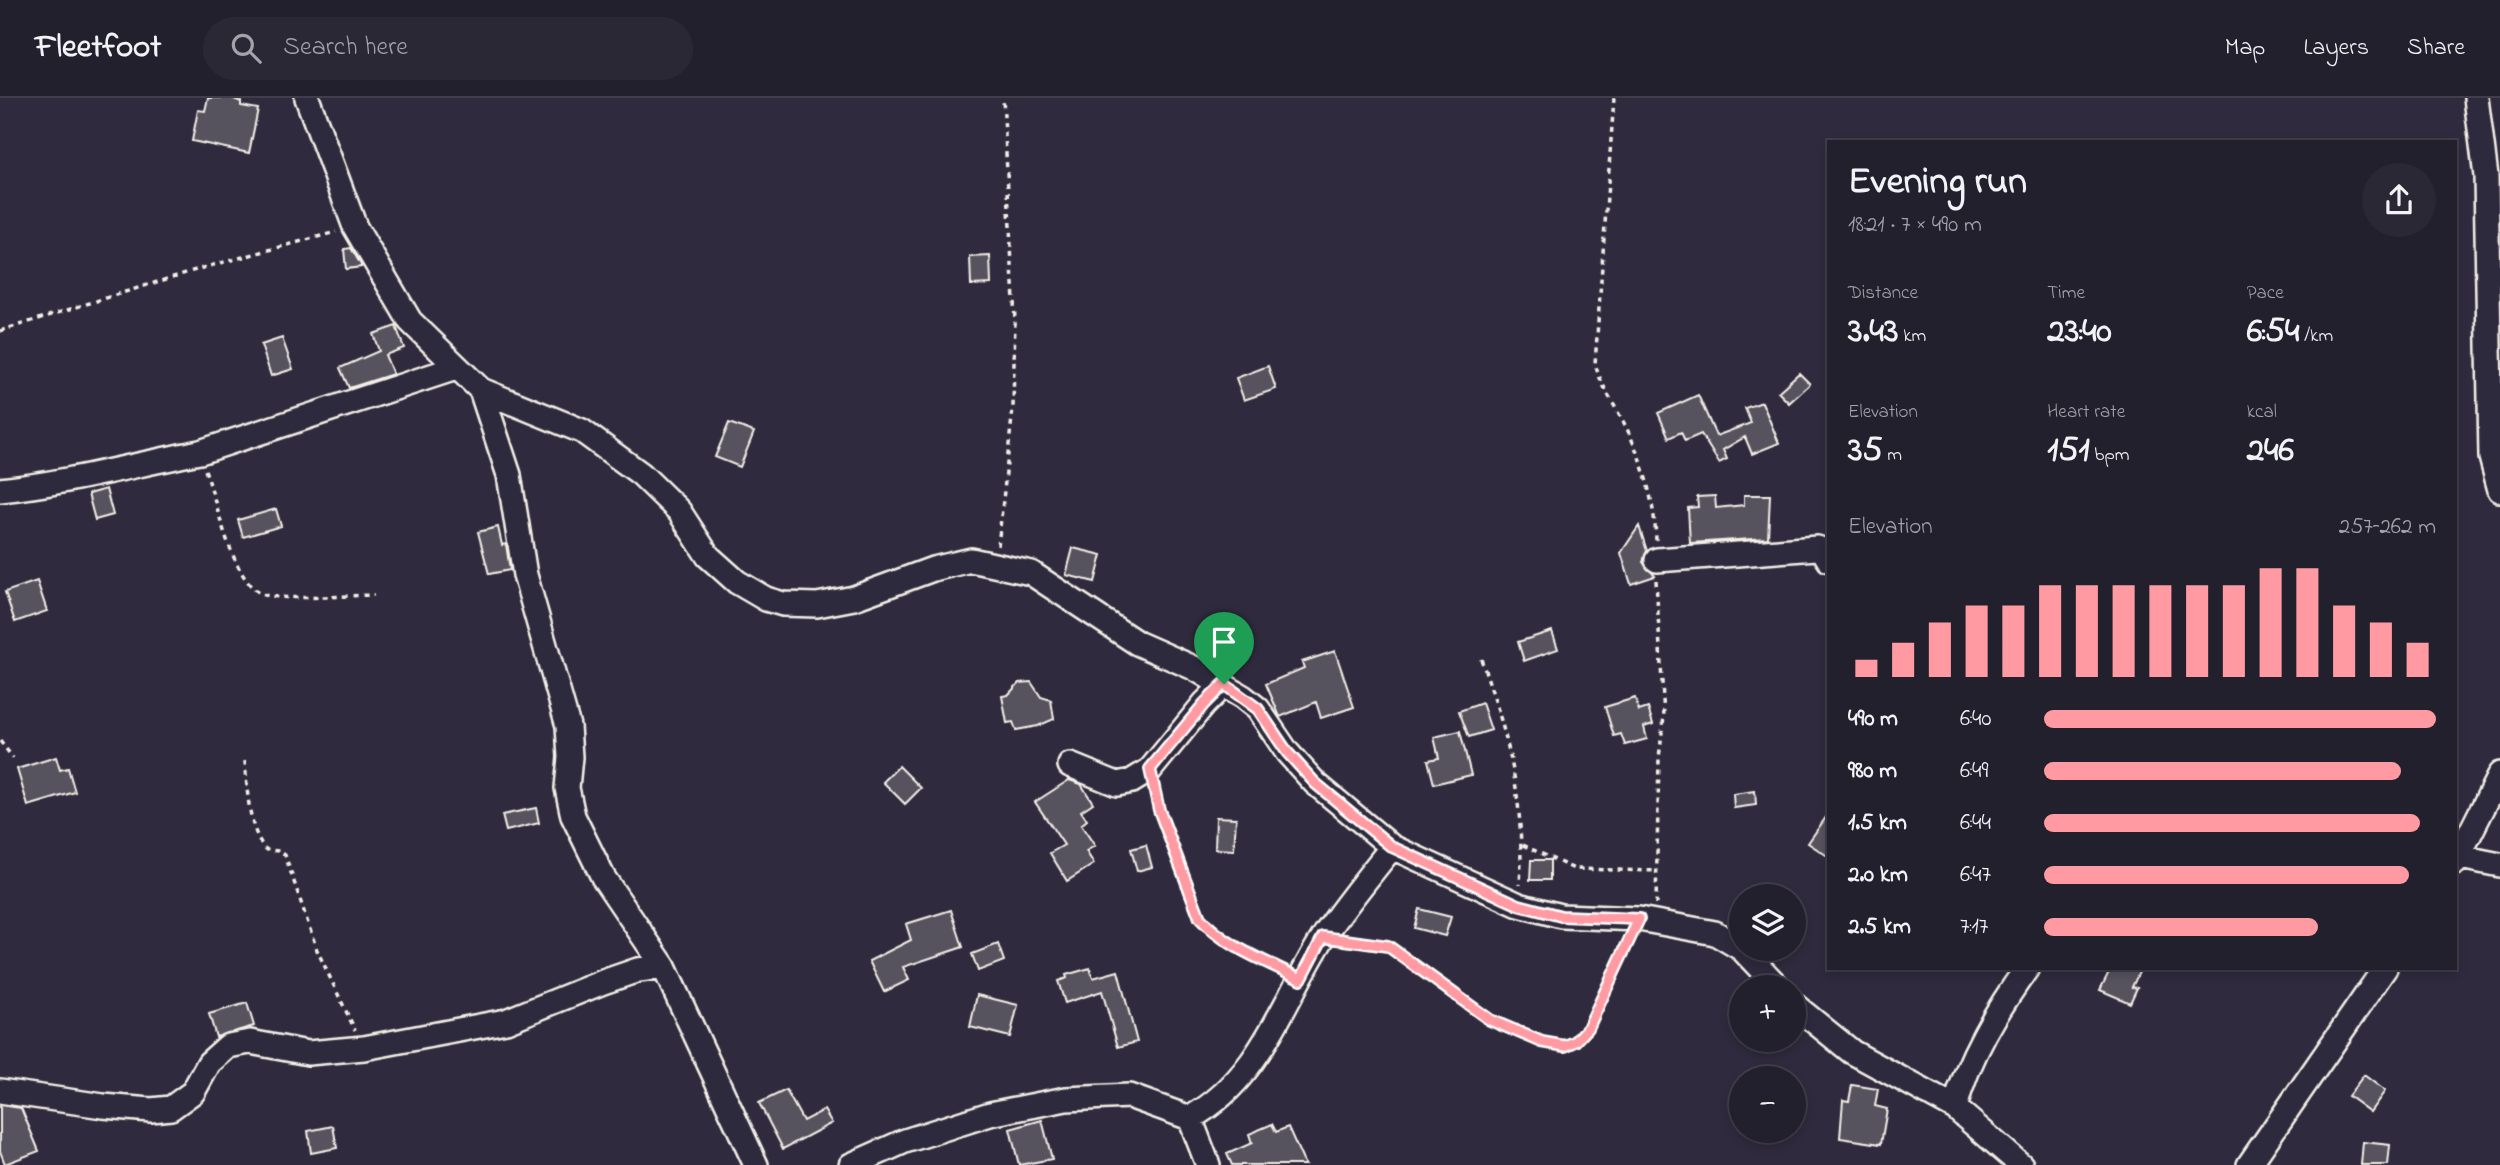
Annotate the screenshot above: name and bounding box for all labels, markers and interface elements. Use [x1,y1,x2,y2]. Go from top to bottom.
search box [203,17,693,80]
text: Fleetfoot [35,24,161,72]
icon: search [227,29,265,67]
text: Search here [283,29,408,67]
text: Map [2225,31,2265,66]
text: Layers [2303,31,2369,66]
text: Share [2407,31,2465,66]
text: Evening run [1848,155,2027,211]
button: share [2362,163,2436,237]
text: 18:21 · 7 × 490 m [1848,209,1982,242]
text: Distance [1848,280,1918,307]
text: Time [2047,280,2085,307]
text: Pace [2247,280,2284,307]
text: 3.43 [1848,307,1898,358]
text: 23:40 [2047,307,2112,358]
text: 6:54 [2247,307,2299,358]
text: km [1898,323,1926,350]
text: /km [2299,323,2333,350]
text: Elevation [1848,399,1918,426]
text: Heart rate [2047,399,2125,426]
text: kcal [2247,399,2277,426]
text: 35 [1848,426,1882,477]
text: 151 [2047,426,2090,477]
text: 246 [2247,426,2294,477]
text: m [1882,442,1902,469]
text: bpm [2090,442,2129,469]
text: Elevation [1848,511,1933,544]
text: 257–262 m [2339,511,2436,544]
pin [1194,612,1254,684]
icon: arrive [1205,623,1243,661]
text: 490 m [1848,703,1898,736]
text: 6:40 [1960,703,1992,736]
text: 980 m [1848,755,1897,788]
text: 6:49 [1960,755,1988,788]
text: 1.5 km [1848,807,1907,840]
text: 6:44 [1960,807,1991,840]
text: 2.0 km [1848,859,1908,892]
text: 6:47 [1960,859,1991,892]
map controls [1729,884,1806,1143]
button: layers [1729,884,1806,961]
text: 2.5 km [1848,911,1911,944]
text: 7:17 [1960,911,1988,944]
button: + [1729,975,1806,1052]
button: − [1729,1066,1806,1143]

